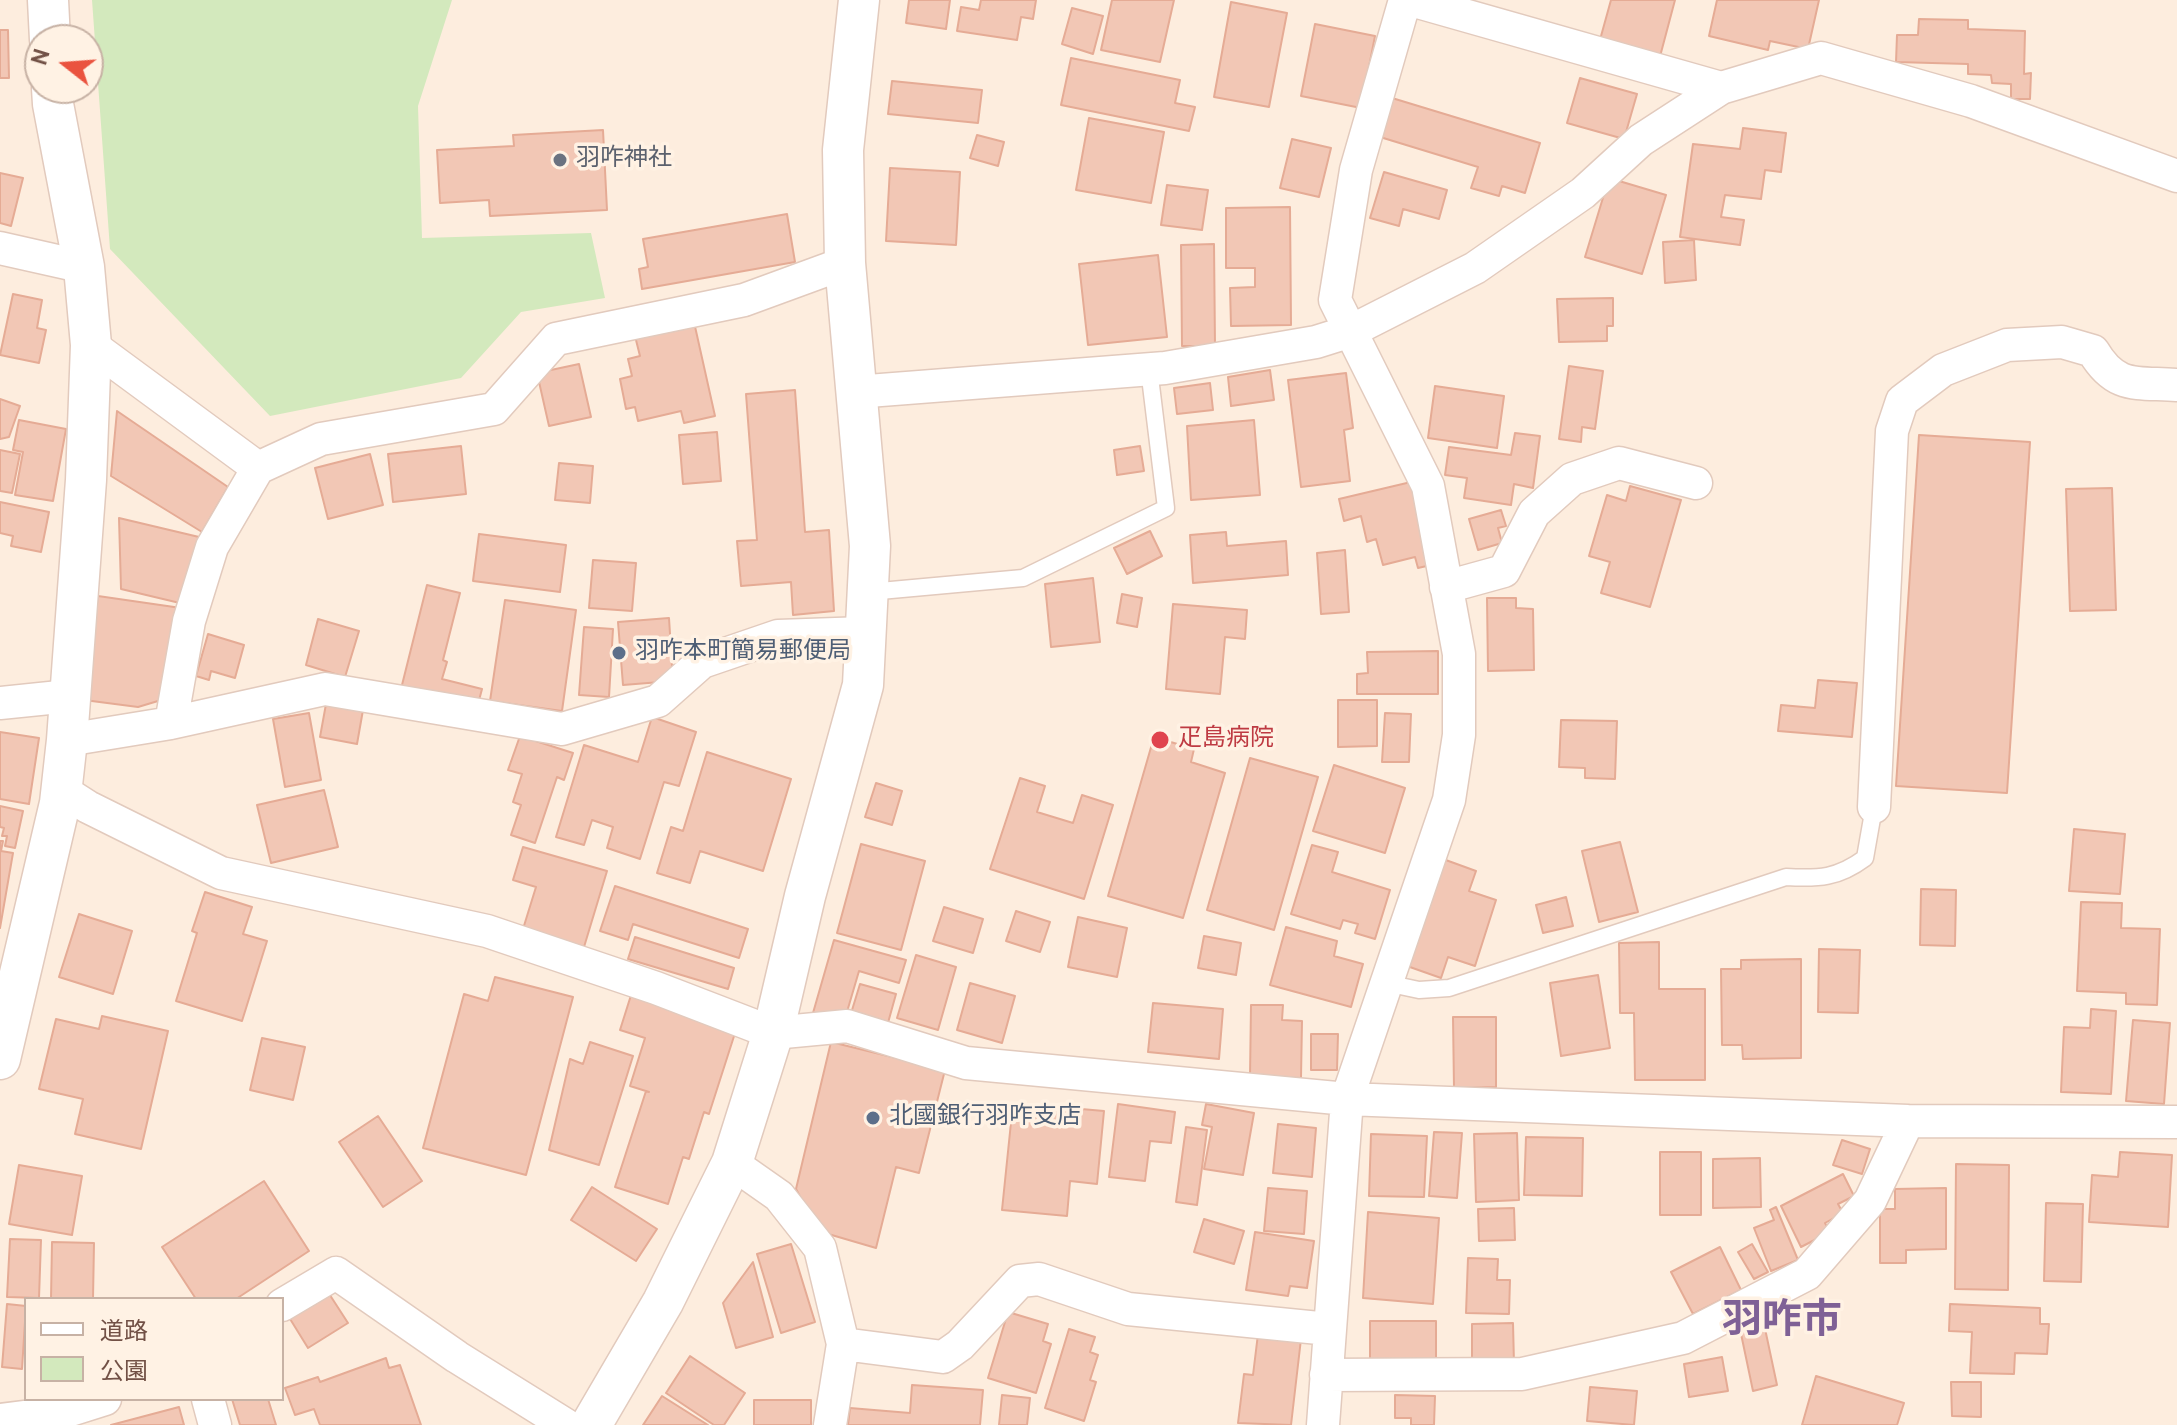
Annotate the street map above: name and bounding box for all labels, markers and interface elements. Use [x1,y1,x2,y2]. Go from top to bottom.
north arrow [24,24,104,104]
text: N [27,46,58,69]
place label: 羽咋神社 [576,146,672,174]
marker: 羽咋神社 [551,151,569,169]
place label: 羽咋本町簡易郵便局 [635,639,851,667]
marker: 羽咋本町簡易郵便局 [610,644,628,662]
place label: 疋島病院 [1178,726,1274,754]
marker: 疋島病院 [1149,729,1171,751]
place label: 北國銀行羽咋支店 [889,1104,1081,1132]
marker: 北國銀行羽咋支店 [864,1109,882,1127]
legend [24,1297,284,1401]
district label: 羽咋市 [1722,1300,1842,1348]
text: 道路 [100,1318,148,1348]
text: 公園 [100,1358,148,1388]

